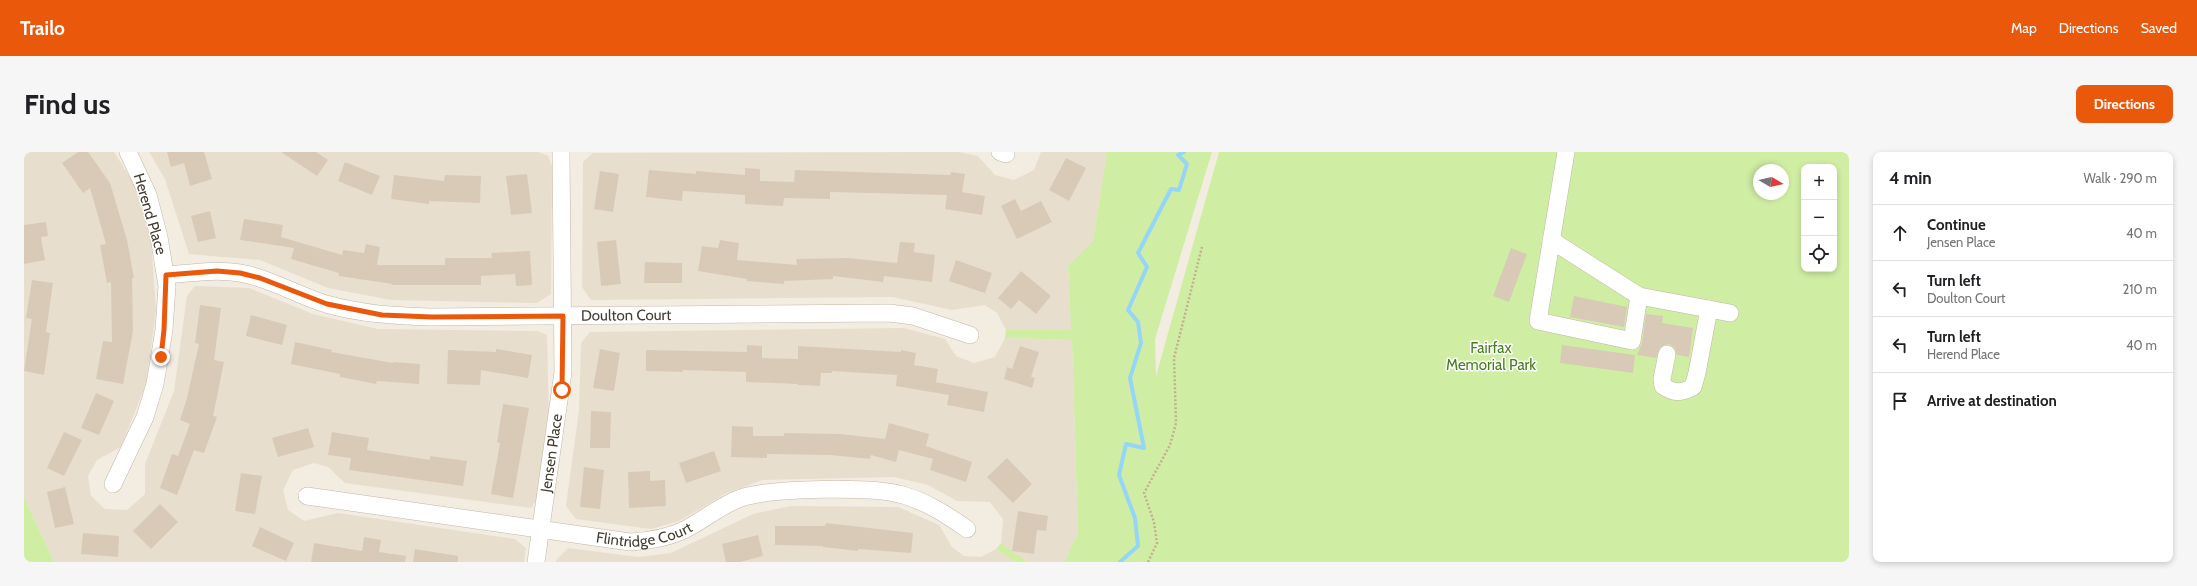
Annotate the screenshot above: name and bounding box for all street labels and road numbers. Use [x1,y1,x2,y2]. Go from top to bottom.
street label: Herend Place [130,171,170,257]
street label: Doulton Court [581,306,671,325]
street label: Jensen Place [537,412,566,494]
street label: Flintridge Court [595,518,695,551]

